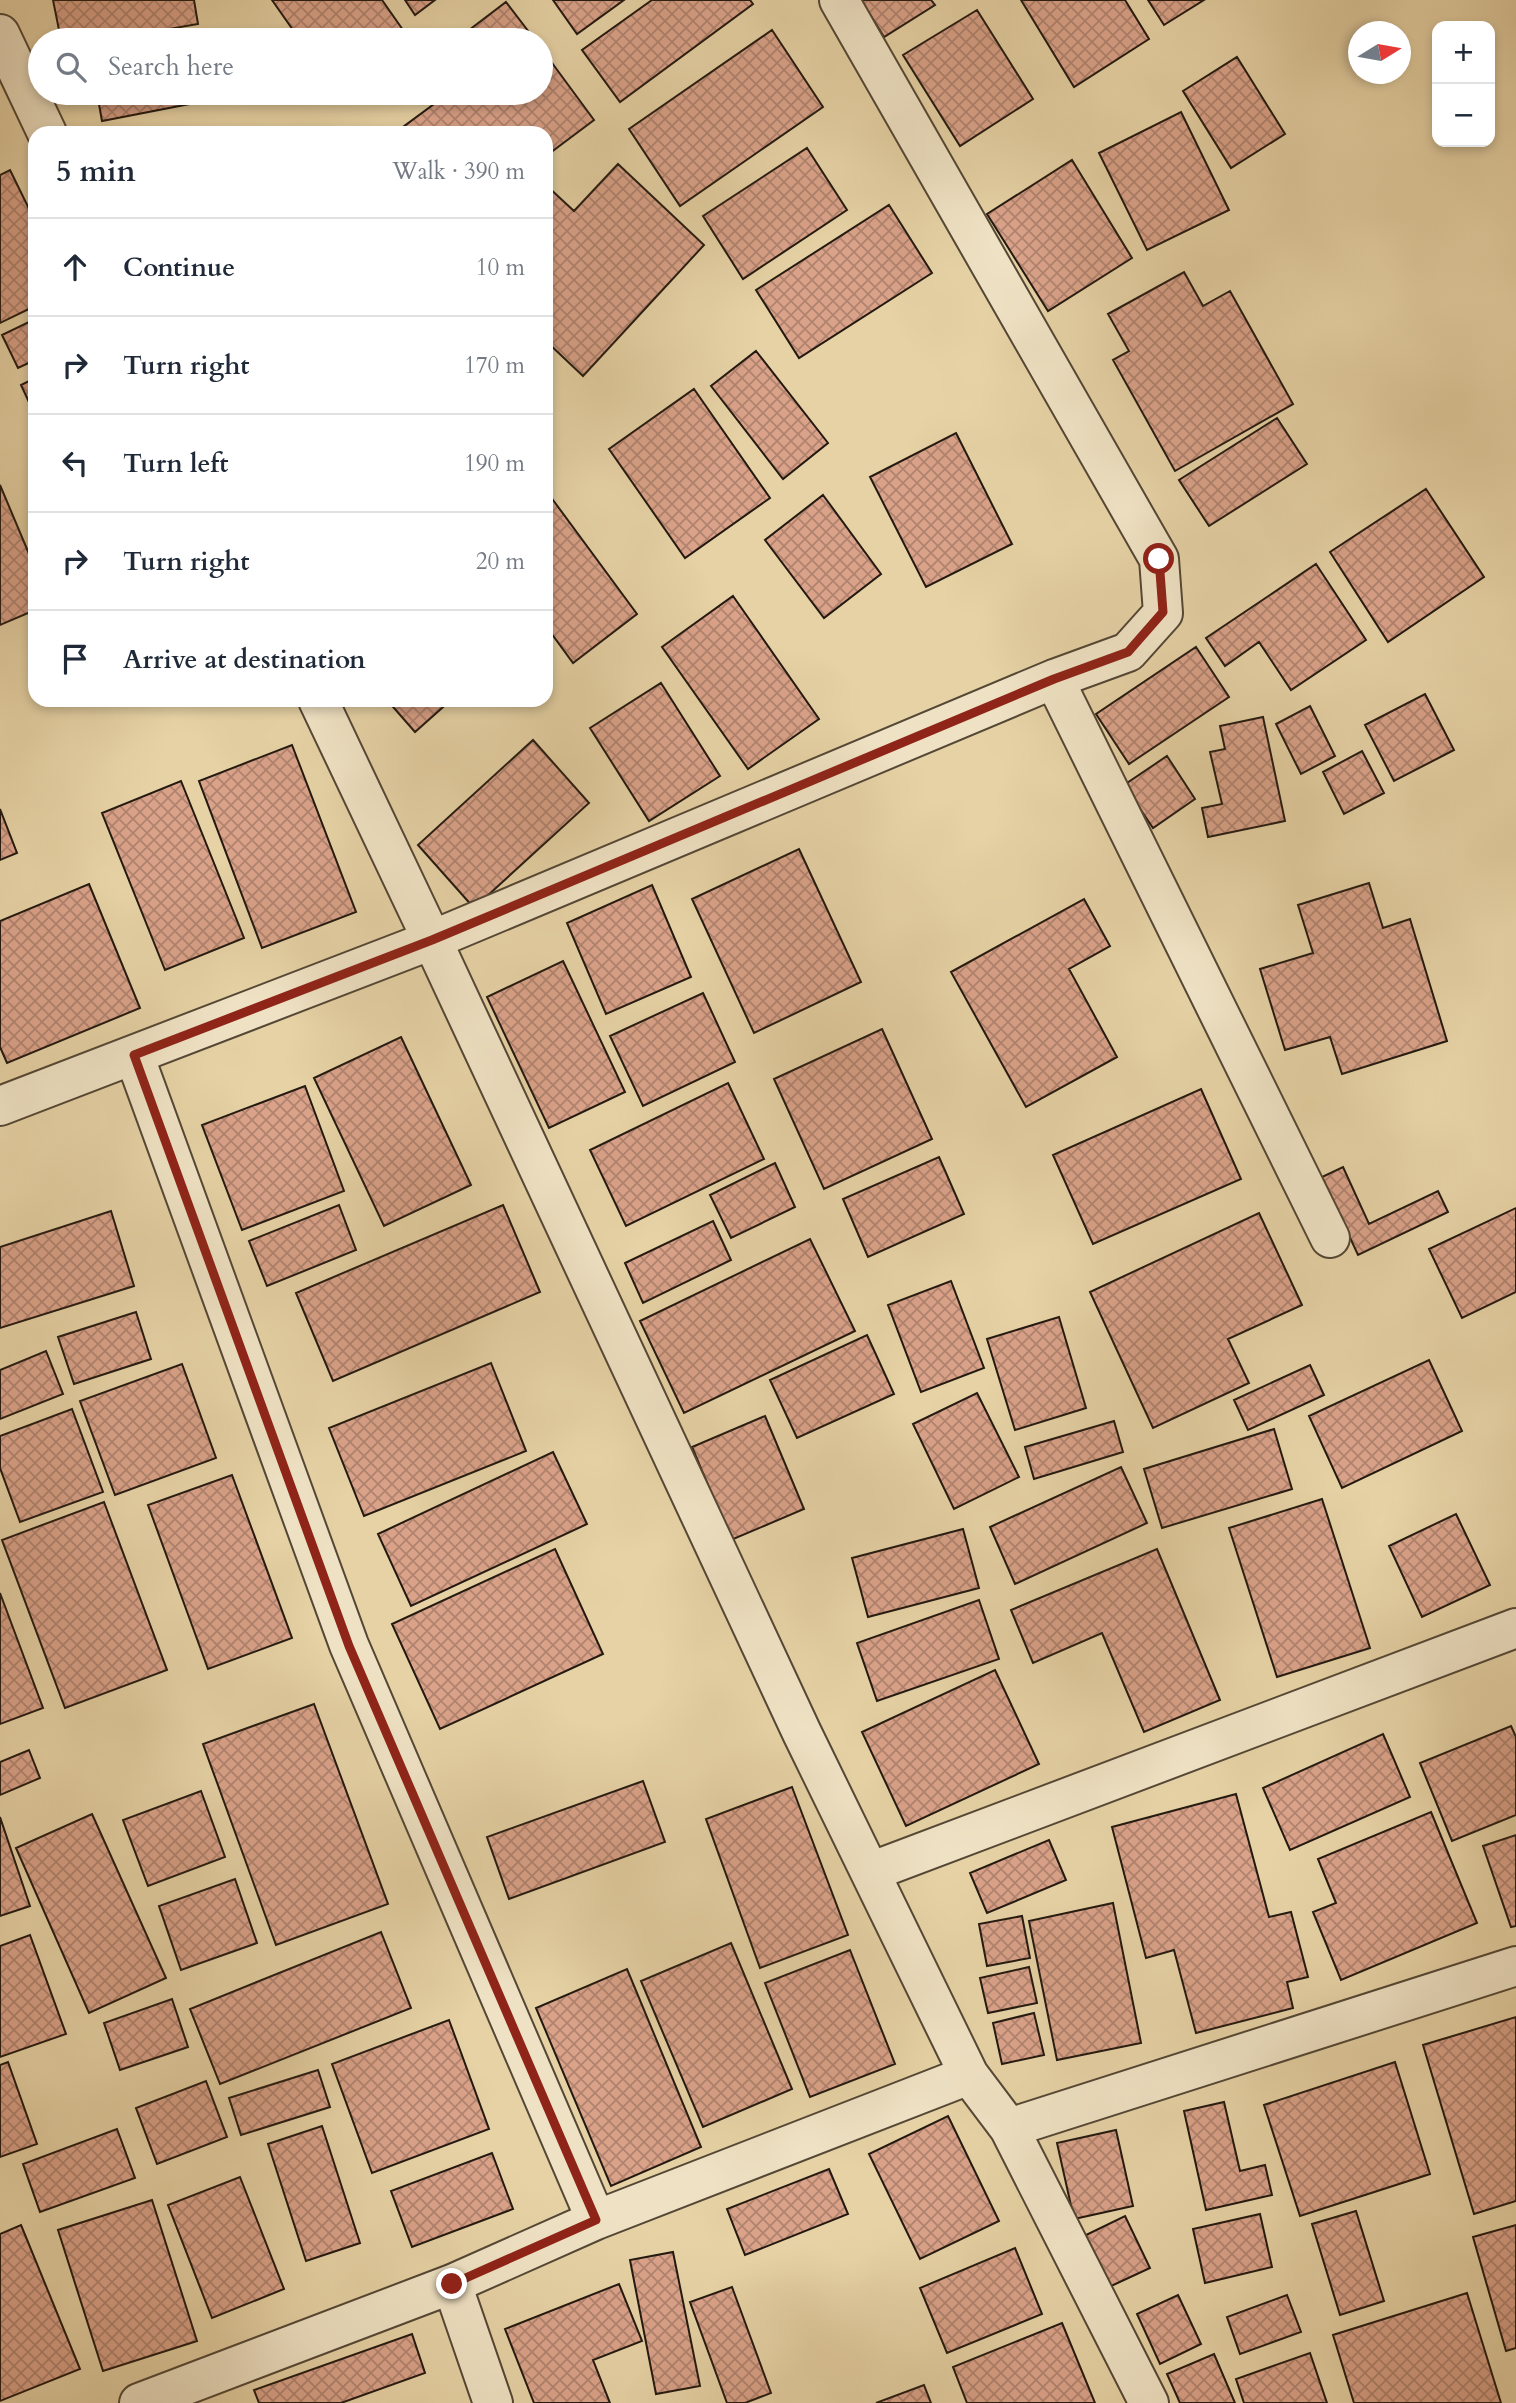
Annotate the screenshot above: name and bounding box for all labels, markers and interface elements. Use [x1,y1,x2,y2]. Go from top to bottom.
north arrow [1348,21,1411,84]
map controls [1432,21,1495,147]
button: + [1432,21,1495,84]
search box [28,28,553,105]
icon: search [52,48,90,86]
text: Search here [108,49,234,84]
button: − [1432,84,1495,147]
text: 5 min [56,151,136,192]
text: Walk · 390 m [392,156,525,187]
icon: ahead [56,248,94,286]
text: Continue [123,250,235,285]
text: 10 m [476,252,525,283]
icon: right [56,346,94,384]
text: Turn right [123,348,250,383]
text: 170 m [464,350,525,381]
icon: left [56,444,94,482]
text: Turn left [123,446,228,481]
text: 190 m [464,448,525,479]
icon: right [56,542,94,580]
route start [1143,543,1174,574]
text: Turn right [123,544,250,579]
text: 20 m [476,546,525,577]
icon: arrive [56,640,94,678]
text: Arrive at destination [123,642,366,677]
route end [436,2268,467,2299]

